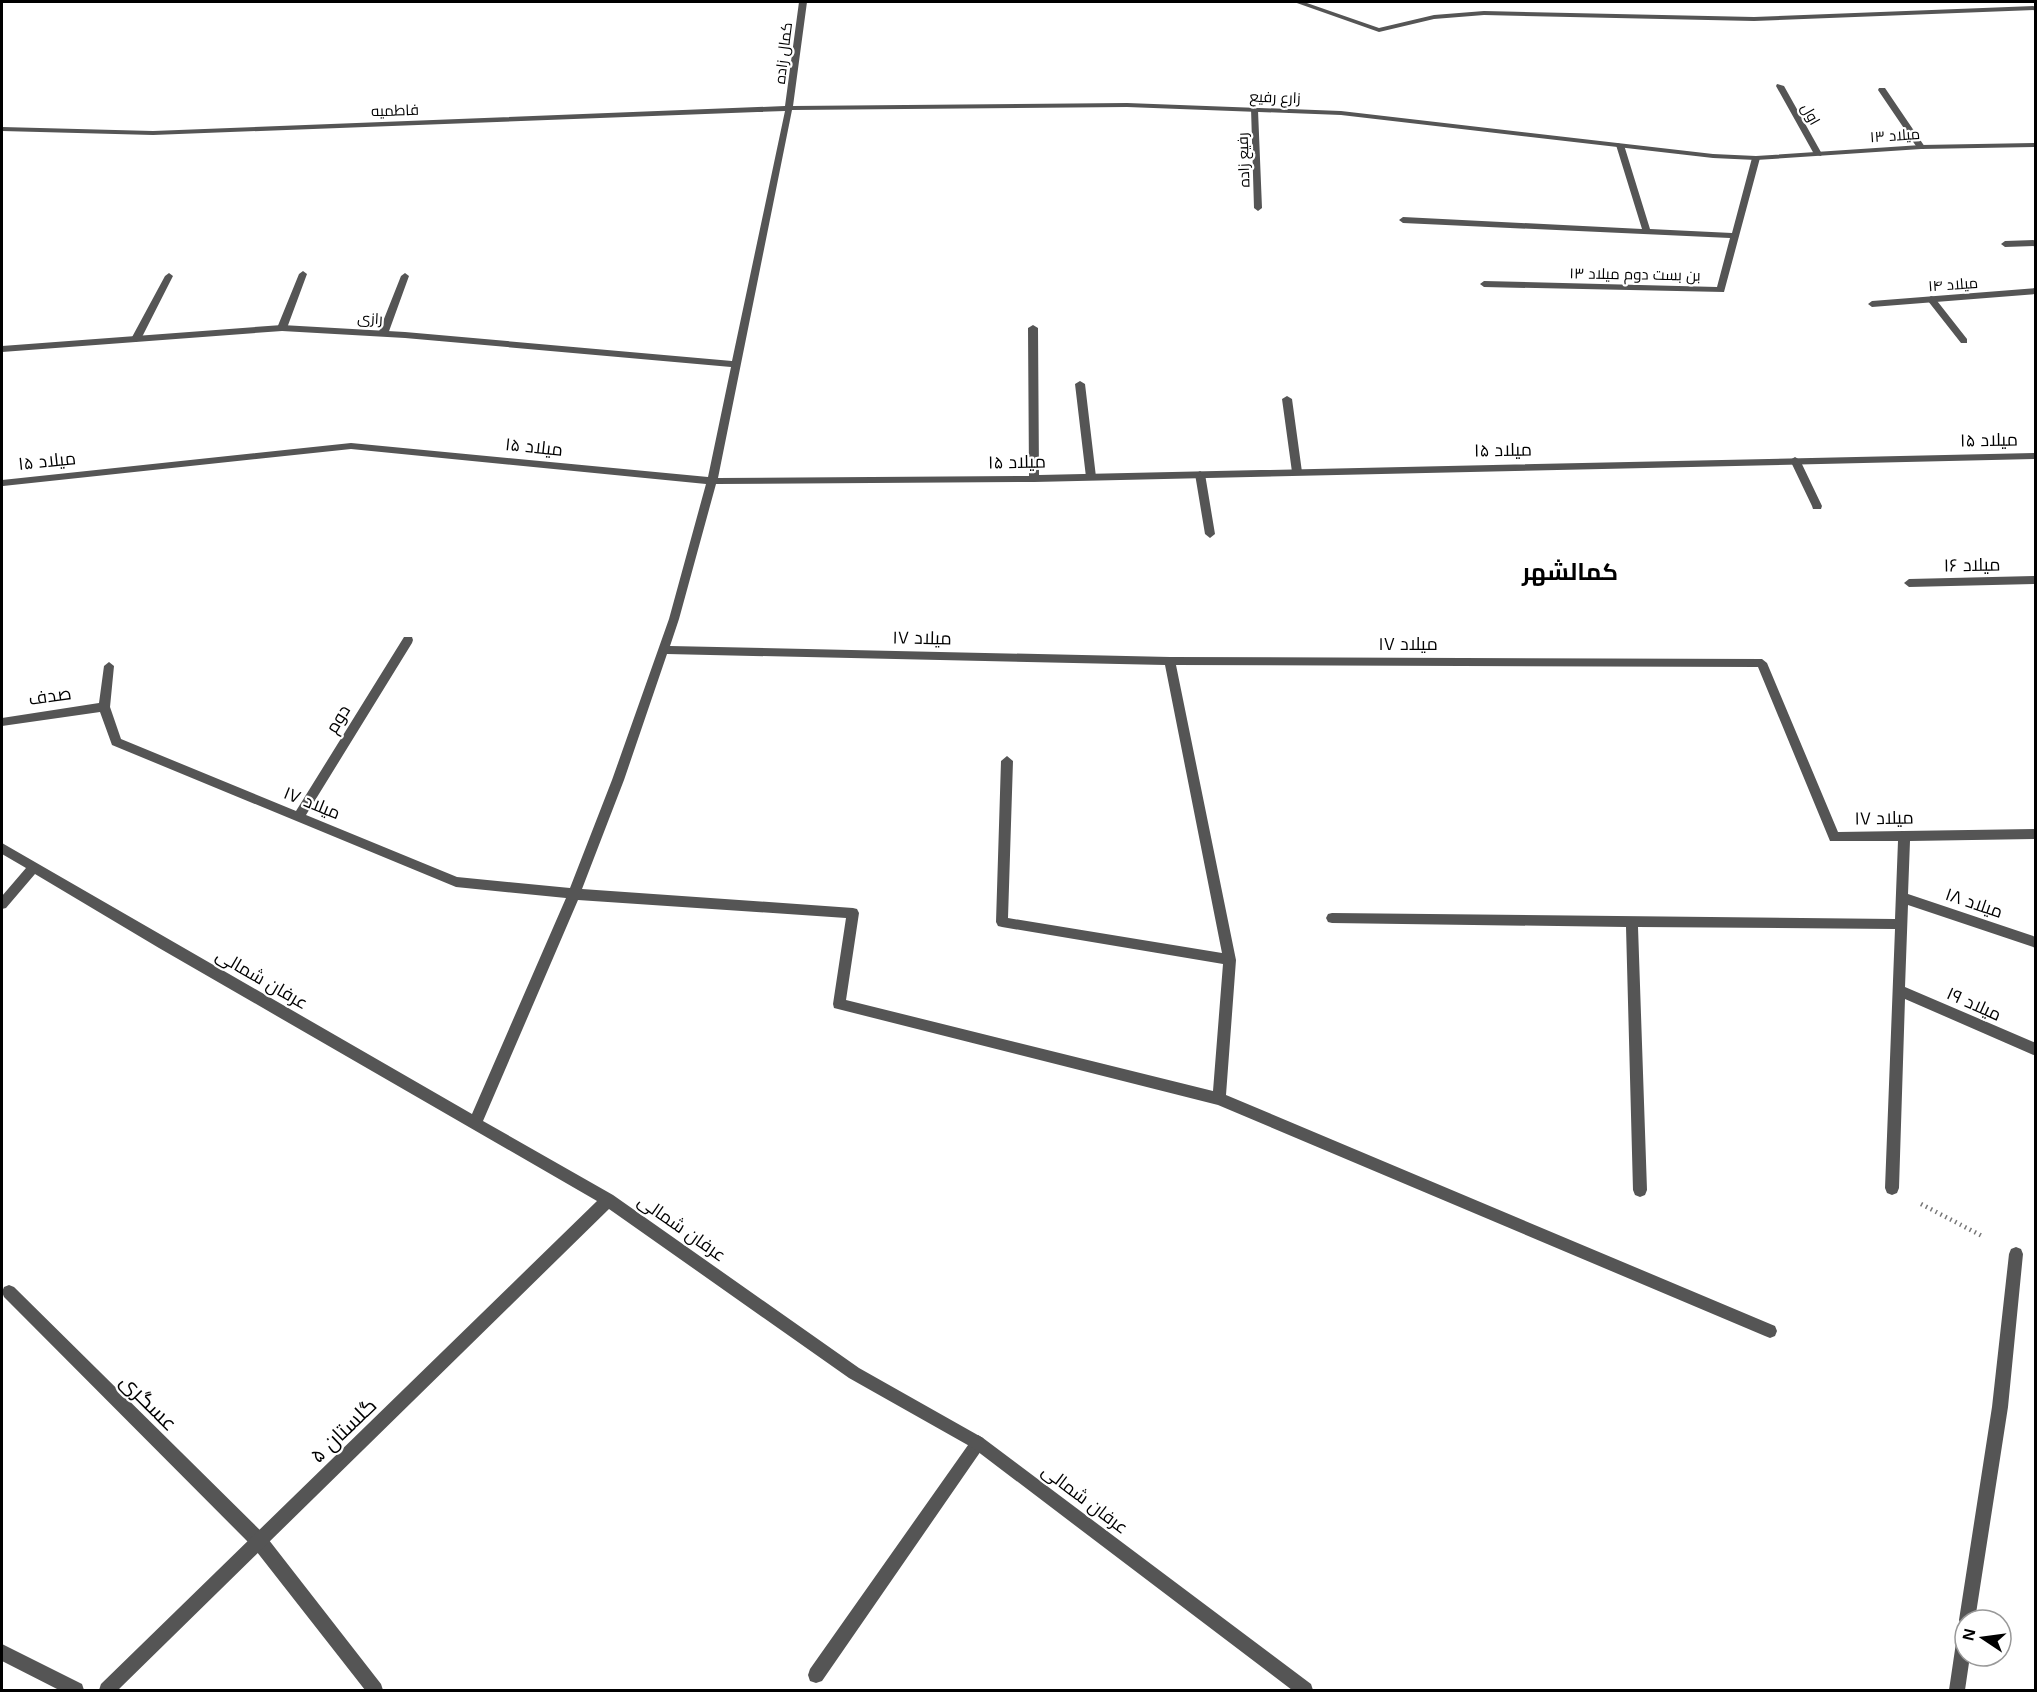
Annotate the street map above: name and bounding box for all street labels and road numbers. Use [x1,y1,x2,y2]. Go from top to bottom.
street label: کمال زاده [771,21,796,85]
street label: زارع رفیع [1249,88,1301,109]
street label: اول [1797,100,1824,128]
street label: فاطمیه [371,101,419,119]
street label: میلاد ۱۳ [1869,125,1921,145]
street label: رفیع زاده [1234,132,1255,188]
street label: بن بست دوم میلاد ۱۳ [1569,264,1701,286]
street label: میلاد ۱۴ [1927,274,1979,294]
street label: رازی [357,309,383,329]
street label: میلاد ۱۵ [1960,429,2018,451]
street label: میلاد ۱۵ [504,434,564,460]
street label: میلاد ۱۵ [1474,439,1532,461]
street label: میلاد ۱۵ [17,448,77,474]
street label: میلاد ۱۵ [988,451,1046,473]
street label: میلاد ۱۶ [1943,555,2001,575]
street label: میلاد ۱۷ [892,627,952,649]
street label: میلاد ۱۷ [1378,634,1438,654]
street label: صدف [27,683,73,709]
street label: دوم [322,701,356,738]
street label: میلاد ۱۷ [281,783,343,823]
street label: میلاد ۱۷ [1854,807,1914,829]
street label: میلاد ۱۸ [1943,884,2005,922]
street label: عرفان شمالی [212,945,311,1014]
street label: میلاد ۱۹ [1944,983,2004,1025]
street label: عرفان شمالی [634,1190,730,1266]
street label: عسگری [115,1369,182,1436]
street label: گلستان ۵ [305,1393,382,1468]
street label: عرفان شمالی [1037,1460,1132,1539]

